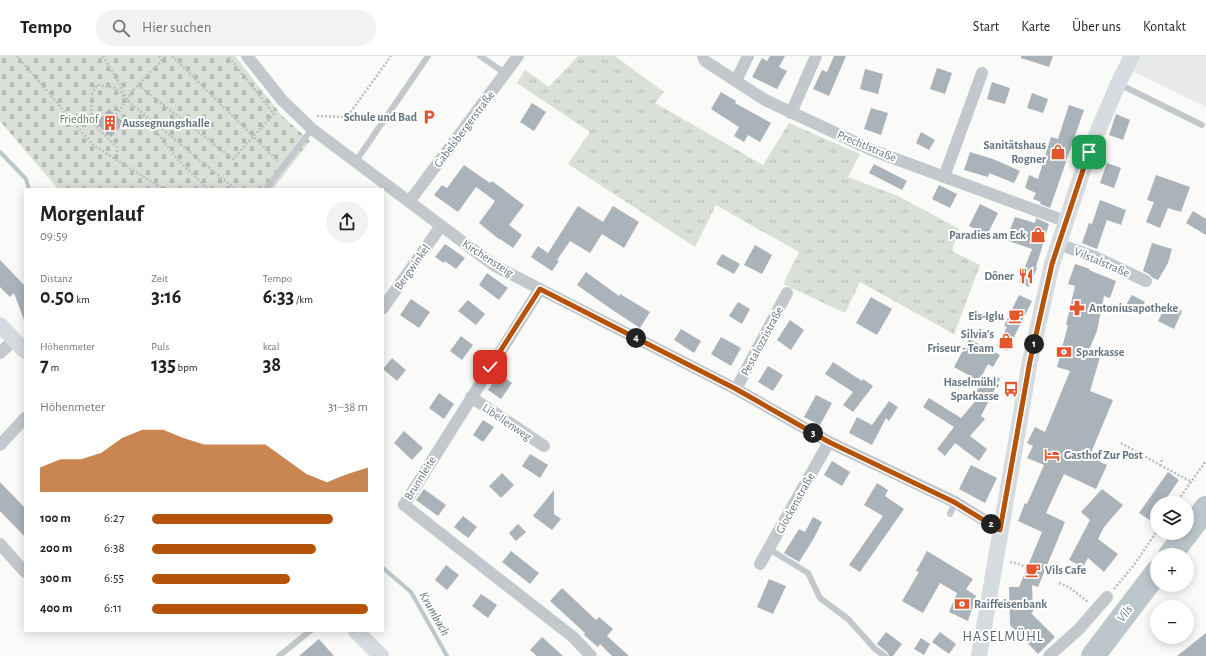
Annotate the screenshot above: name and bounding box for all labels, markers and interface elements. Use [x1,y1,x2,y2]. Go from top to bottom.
search box [96,10,376,46]
icon: search [110,17,132,39]
text: Tempo [20,18,72,37]
text: Hier suchen [142,20,211,35]
text: Start [973,20,999,34]
text: Karte [1021,20,1050,34]
text: Über uns [1072,20,1121,34]
text: Kontakt [1143,20,1186,34]
street label: Gabelsbergerstraße [431,89,497,169]
parking icon: Schule und Bad [420,108,438,126]
place label: Schule und Bad [344,111,418,123]
park label: Friedhof [60,113,100,125]
building icon: Aussegnungshalle [101,114,119,132]
place label: Aussegnungshalle [122,117,210,129]
street label: Prechtlstraße [836,128,898,164]
pin [1072,135,1106,169]
place label: Sanitätshaus Rogner [984,139,1047,165]
icon: arrive [1078,141,1100,163]
shop icon: Sanitätshaus Rogner [1049,143,1067,161]
button: share [326,201,368,243]
text: Morgenlauf [40,203,143,225]
shop icon: Paradies am Eck [1029,226,1047,244]
place label: Paradies am Eck [949,229,1026,241]
text: 09:59 [40,230,68,243]
street label: Kirchensteig [460,237,516,279]
street label: Bergwinkel [392,242,432,292]
street label: Vilstalstraße [1072,245,1132,279]
restaurant icon: Döner [1017,267,1035,285]
place label: Döner [984,270,1015,282]
text: Distanz [40,273,73,284]
text: Zeit [151,273,168,284]
text: Tempo [263,273,292,284]
text: 0.50 [40,287,74,307]
text: 3:16 [151,287,181,307]
text: 6:33 [263,287,294,307]
text: km [74,294,90,305]
text: /km [294,294,313,305]
pharmacy icon: Antoniusapotheke [1068,299,1086,317]
place label: Antoniusapotheke [1089,302,1178,314]
street label: Pestalozzistraße [739,304,785,378]
cafe icon: Eis-Iglu [1007,307,1025,325]
place label: Eis-Iglu [968,310,1005,322]
pin: 4 [626,328,646,348]
place label: Silvia's Friseur - Team [927,328,994,354]
text: 4 [633,332,639,343]
shop icon: Silvia's Friseur - Team [997,332,1015,350]
pin: 1 [1024,334,1044,354]
text: 1 [1032,338,1036,349]
text: Höhenmeter [40,341,95,352]
text: Puls [151,341,169,352]
text: kcal [263,341,279,352]
bank icon: Sparkasse [1055,343,1073,361]
place label: Sparkasse [1076,346,1125,358]
pin [473,350,507,384]
text: 7 [40,355,49,375]
text: 135 [151,355,176,375]
text: 38 [263,355,281,375]
icon: check [479,356,501,378]
text: m [49,362,59,373]
text: bpm [176,362,198,373]
place label: Haselmühl, Sparkasse [943,376,999,402]
bus stop icon: Haselmühl, Sparkasse [1002,380,1020,398]
text: Höhenmeter [40,401,105,414]
text: 31–38 m [328,401,368,414]
street label: Libellenweg [480,401,534,443]
pin: 3 [803,423,823,443]
text: 3 [811,427,815,438]
hotel icon: Gasthof Zur Post [1043,446,1061,464]
place label: Gasthof Zur Post [1064,449,1143,461]
street label: Brunnleite [402,454,438,502]
street label: Glockenstraße [773,471,817,535]
map controls [1150,496,1194,644]
button: layers [1150,496,1194,540]
text: 100 m [40,512,71,525]
text: 6:27 [104,512,124,525]
pin: 2 [981,514,1001,534]
text: 2 [988,518,994,529]
text: 200 m [40,542,72,555]
text: 6:38 [104,542,125,555]
button: + [1150,548,1194,592]
cafe icon: Vils Cafe [1024,561,1042,579]
place label: Vils Cafe [1045,564,1086,576]
text: 300 m [40,572,72,585]
text: 6:55 [104,572,124,585]
water label: Krumbach [416,590,452,638]
bank icon: Raiffeisenbank [953,595,971,613]
place label: Raiffeisenbank [974,598,1047,610]
button: − [1150,600,1194,644]
text: 400 m [40,602,73,615]
text: 6:11 [104,602,122,615]
water label: Vils [1115,603,1135,625]
district label: HASELMÜHL [962,627,1044,644]

